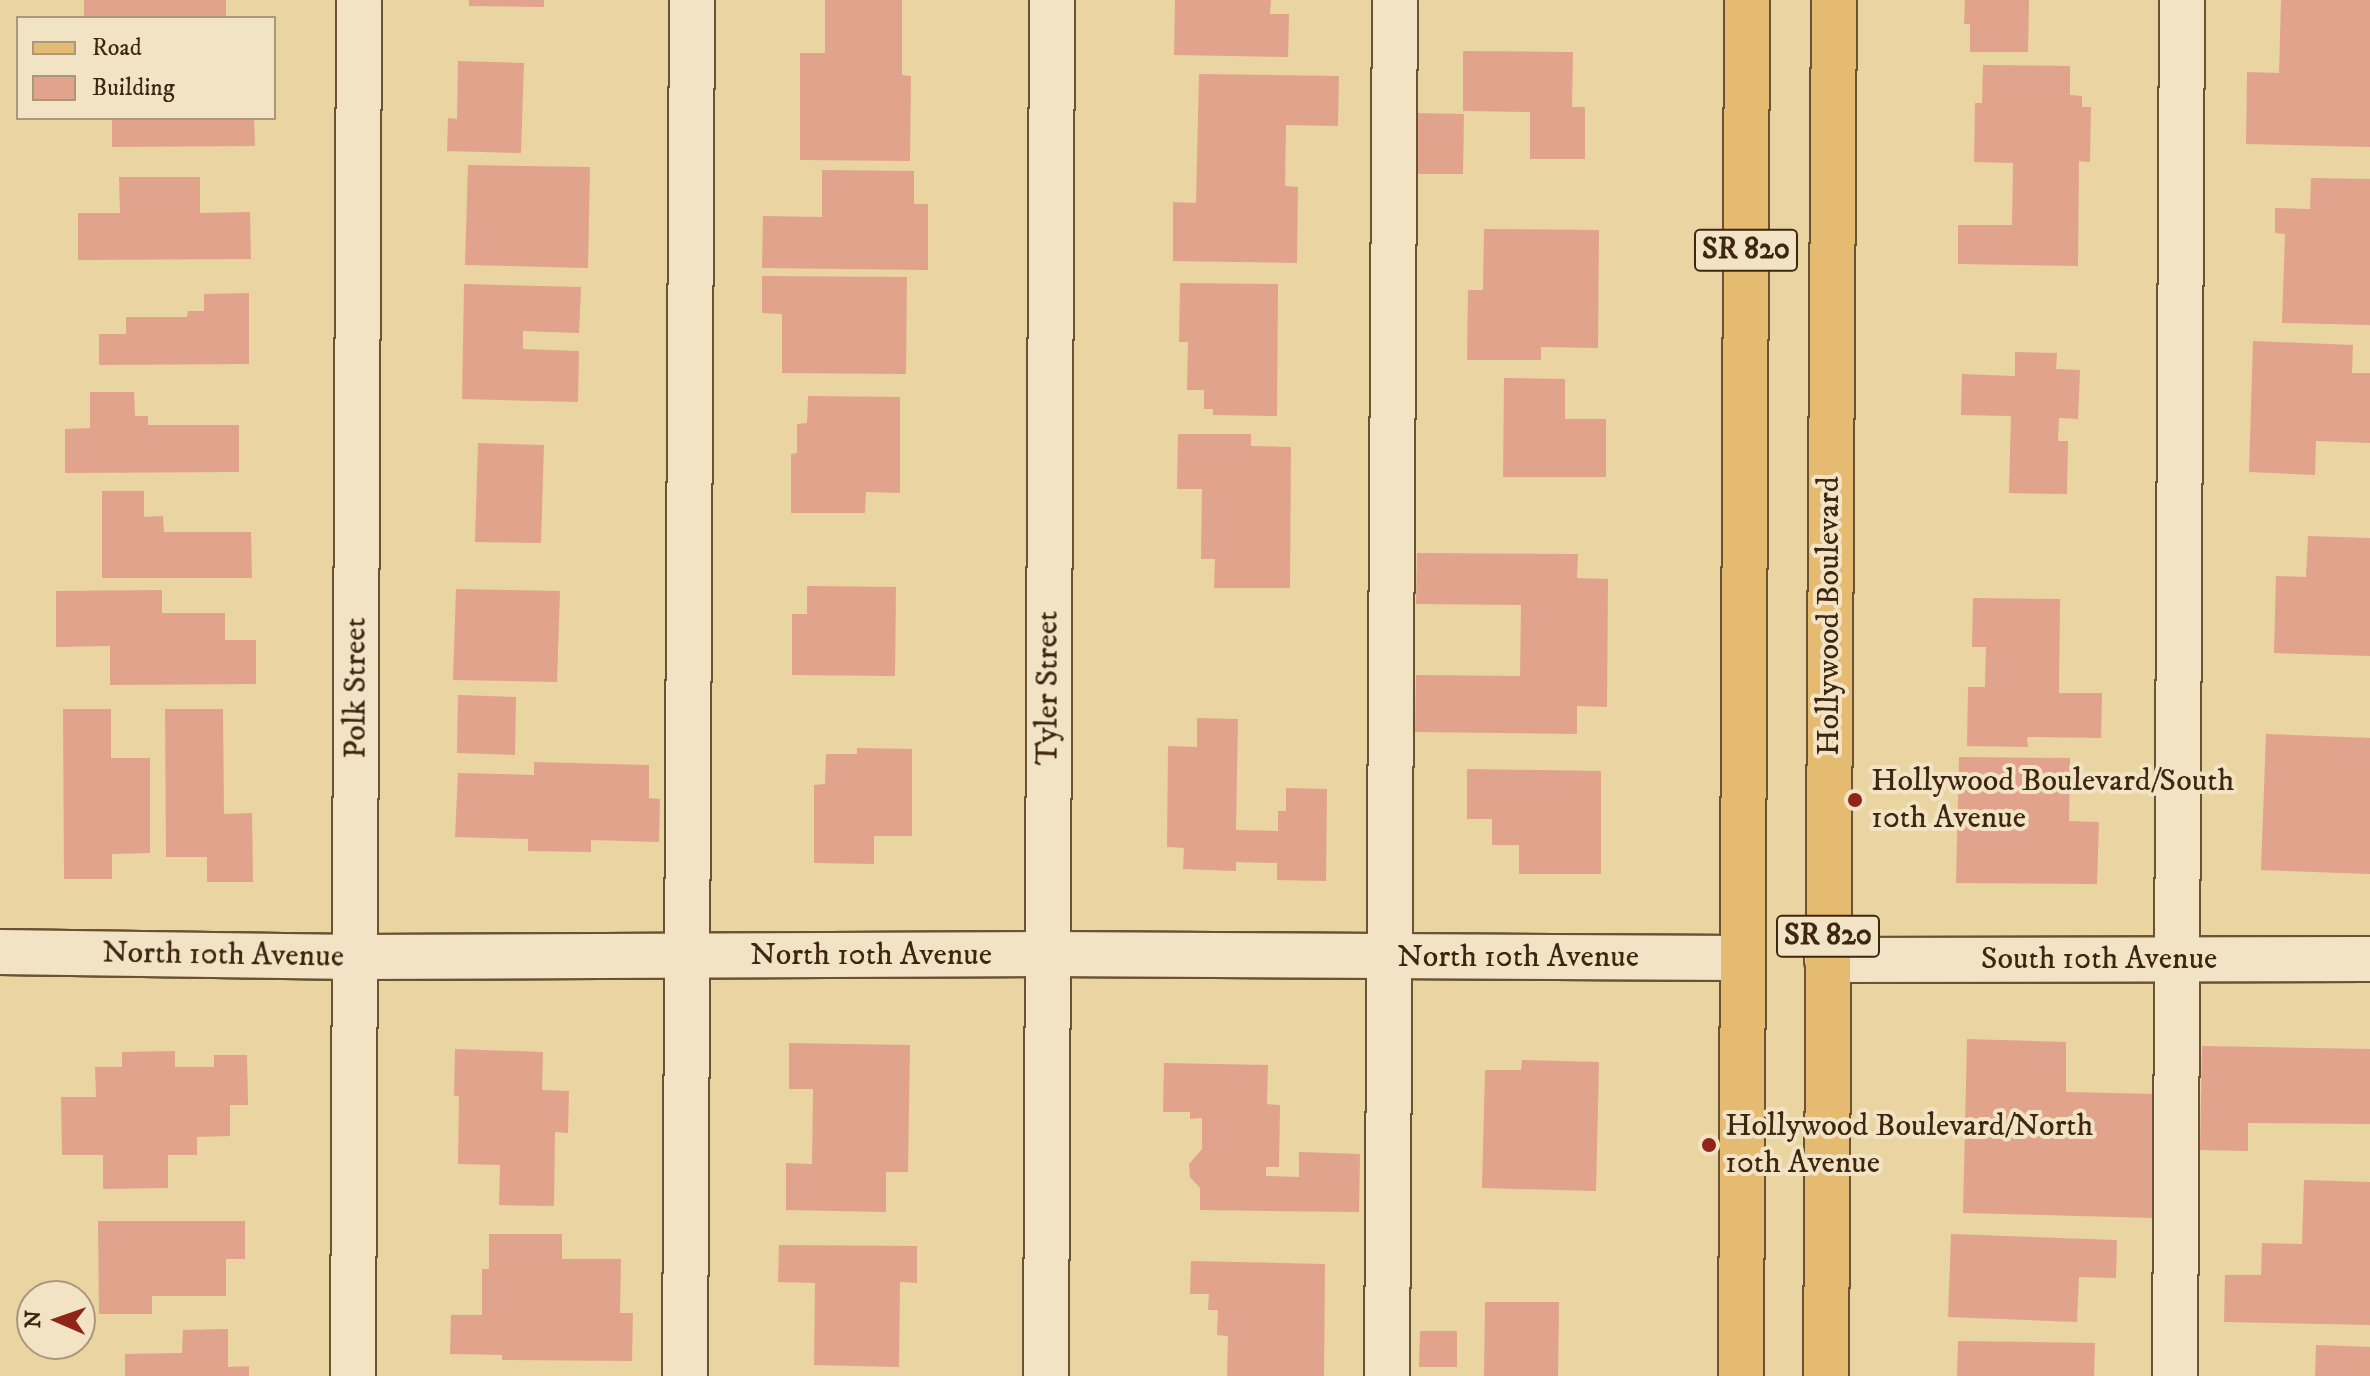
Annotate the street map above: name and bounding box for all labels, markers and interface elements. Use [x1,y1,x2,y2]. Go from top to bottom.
legend [16,16,276,120]
text: Road [92,33,142,63]
text: Building [92,73,175,103]
road number: SR 820 [1692,224,1800,276]
street label: Hollywood Boulevard [1810,476,1848,756]
street label: Tyler Street [1029,611,1067,765]
street label: Polk Street [337,617,375,759]
place label: Hollywood Boulevard/South 10th Avenue [1871,763,2234,838]
marker: Hollywood Boulevard/South 10th Avenue [1846,791,1864,809]
road number: SR 820 [1774,910,1882,962]
street label: North 10th Avenue [102,934,344,976]
street label: North 10th Avenue [750,936,992,974]
street label: North 10th Avenue [1397,938,1639,976]
street label: South 10th Avenue [1981,940,2217,978]
place label: Hollywood Boulevard/North 10th Avenue [1725,1108,2093,1183]
marker: Hollywood Boulevard/North 10th Avenue [1700,1136,1718,1154]
north arrow [16,1280,96,1360]
text: N [20,1310,47,1329]

